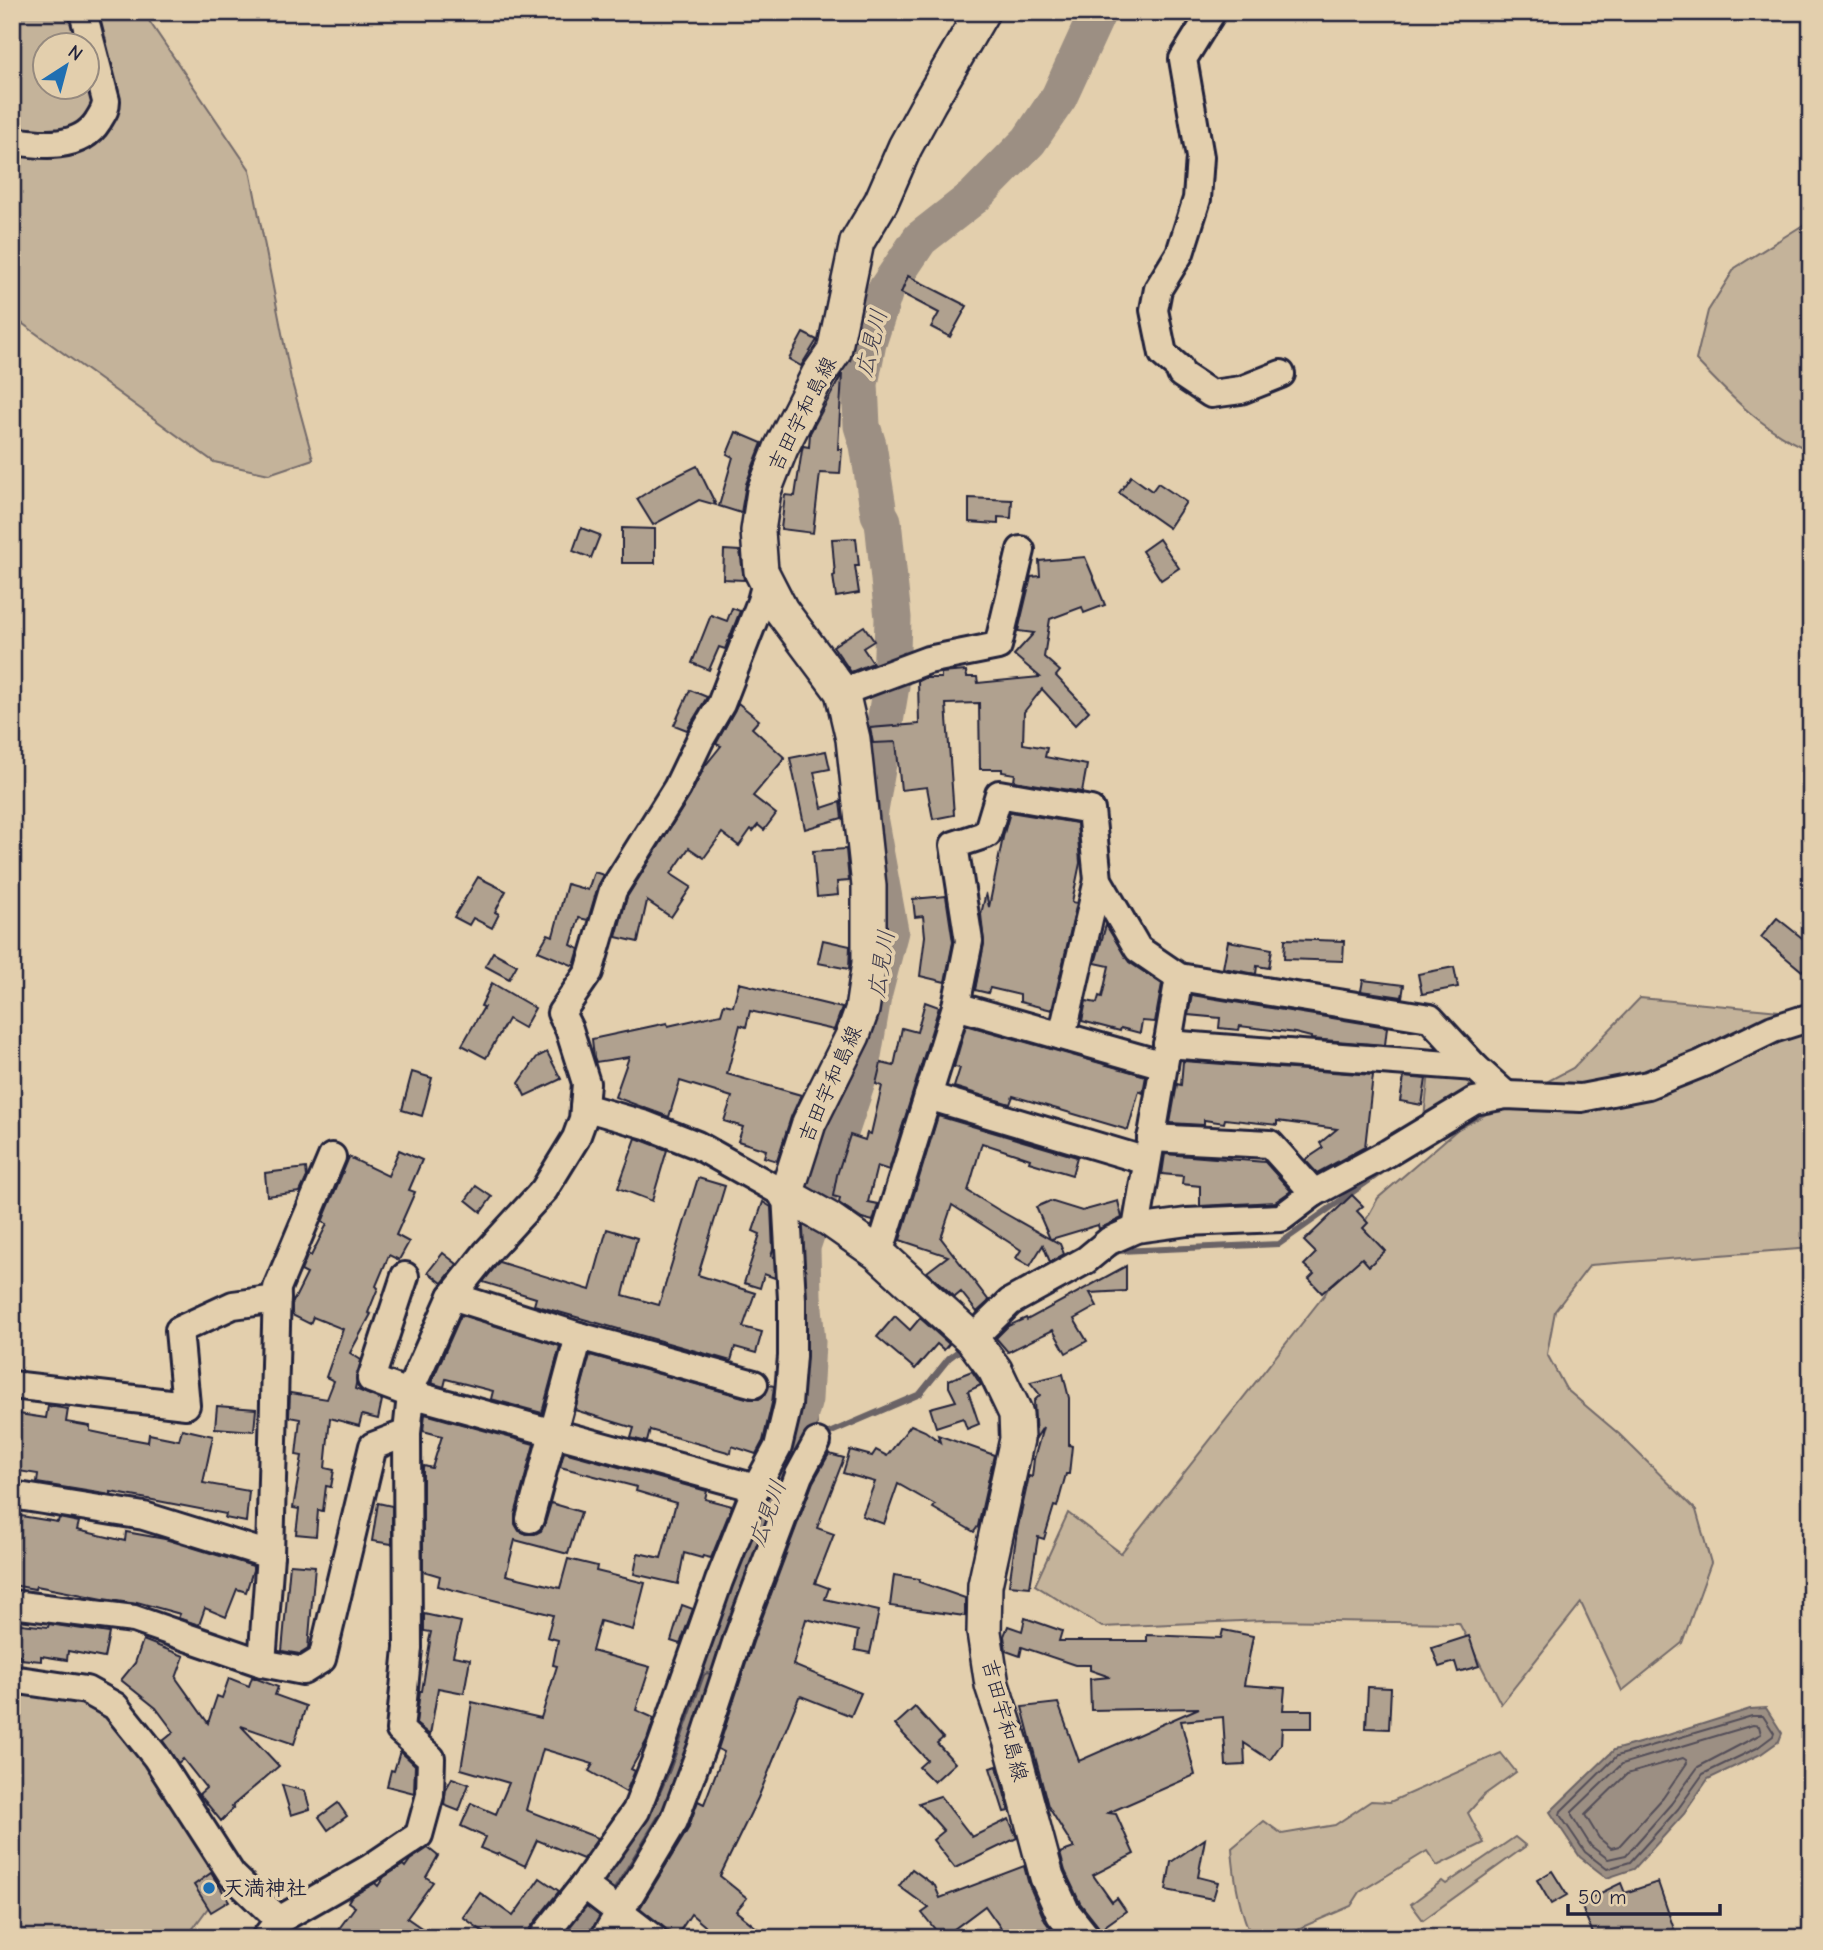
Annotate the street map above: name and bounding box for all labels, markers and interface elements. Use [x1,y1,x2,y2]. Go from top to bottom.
north arrow [32,32,102,102]
text: N [64,41,87,66]
water label: 広見川 [850,306,893,380]
street label: 吉田宇和島線 [763,352,841,476]
water label: 広見川 [863,928,900,1000]
street label: 吉田宇和島線 [793,1022,867,1146]
water label: 広見川 [743,1476,792,1550]
street label: 吉田宇和島線 [977,1656,1033,1784]
scale bar [1568,1873,1720,1917]
place label: 天満神社 [223,1876,307,1900]
marker: 天満神社 [201,1880,217,1896]
text: 50 m [1578,1885,1627,1909]

